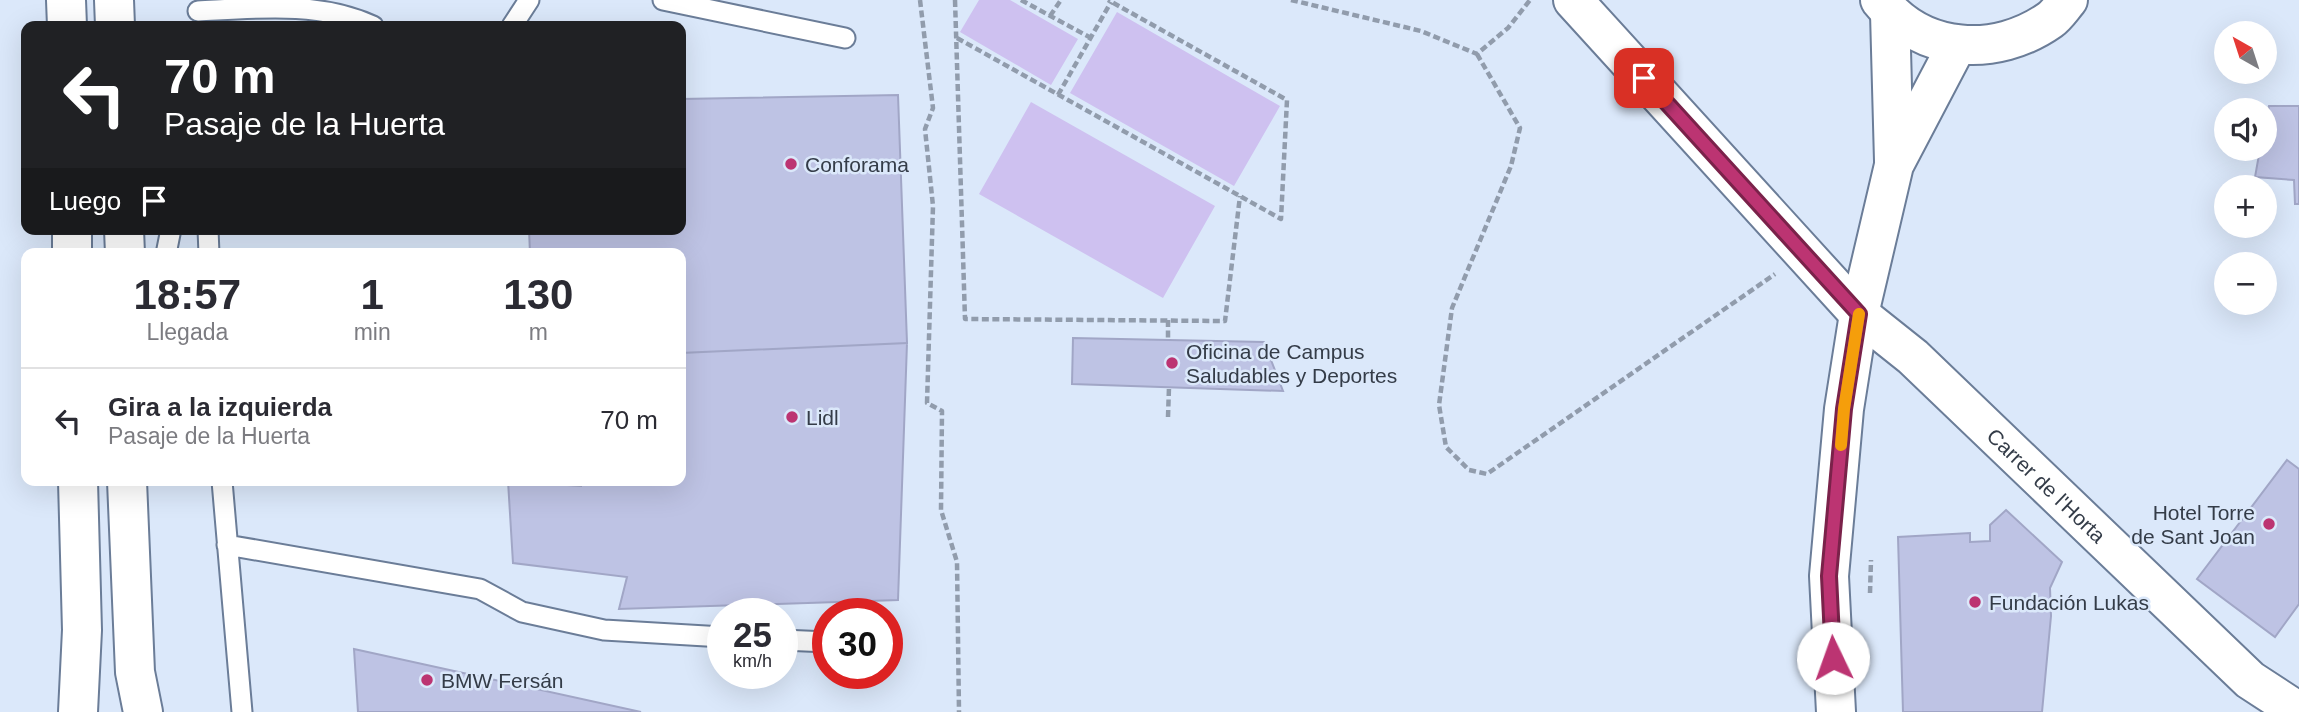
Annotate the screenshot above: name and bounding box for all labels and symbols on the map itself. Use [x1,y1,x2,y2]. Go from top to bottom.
north arrow [2214,21,2277,84]
pin [1614,48,1674,108]
place label: Conforama [805,153,909,176]
marker: Conforama [783,156,799,172]
place label: Oficina de Campus Saludables y Deportes [1186,340,1397,387]
marker: Oficina de Campus Saludables y Deportes [1164,355,1180,371]
place label: Lidl [806,406,839,429]
marker: Lidl [784,409,800,425]
street label: Carrer de l'Horta [1983,423,2111,547]
place label: Hotel Torre de Sant Joan [2131,501,2255,548]
marker: Hotel Torre de Sant Joan [2261,516,2277,532]
place label: Fundación Lukas [1989,591,2149,614]
marker: Fundación Lukas [1967,594,1983,610]
speed limit sign: 30 [812,598,903,689]
position arrow [1796,621,1870,695]
place label: BMW Fersán [441,669,564,692]
marker: BMW Fersán [419,672,435,688]

